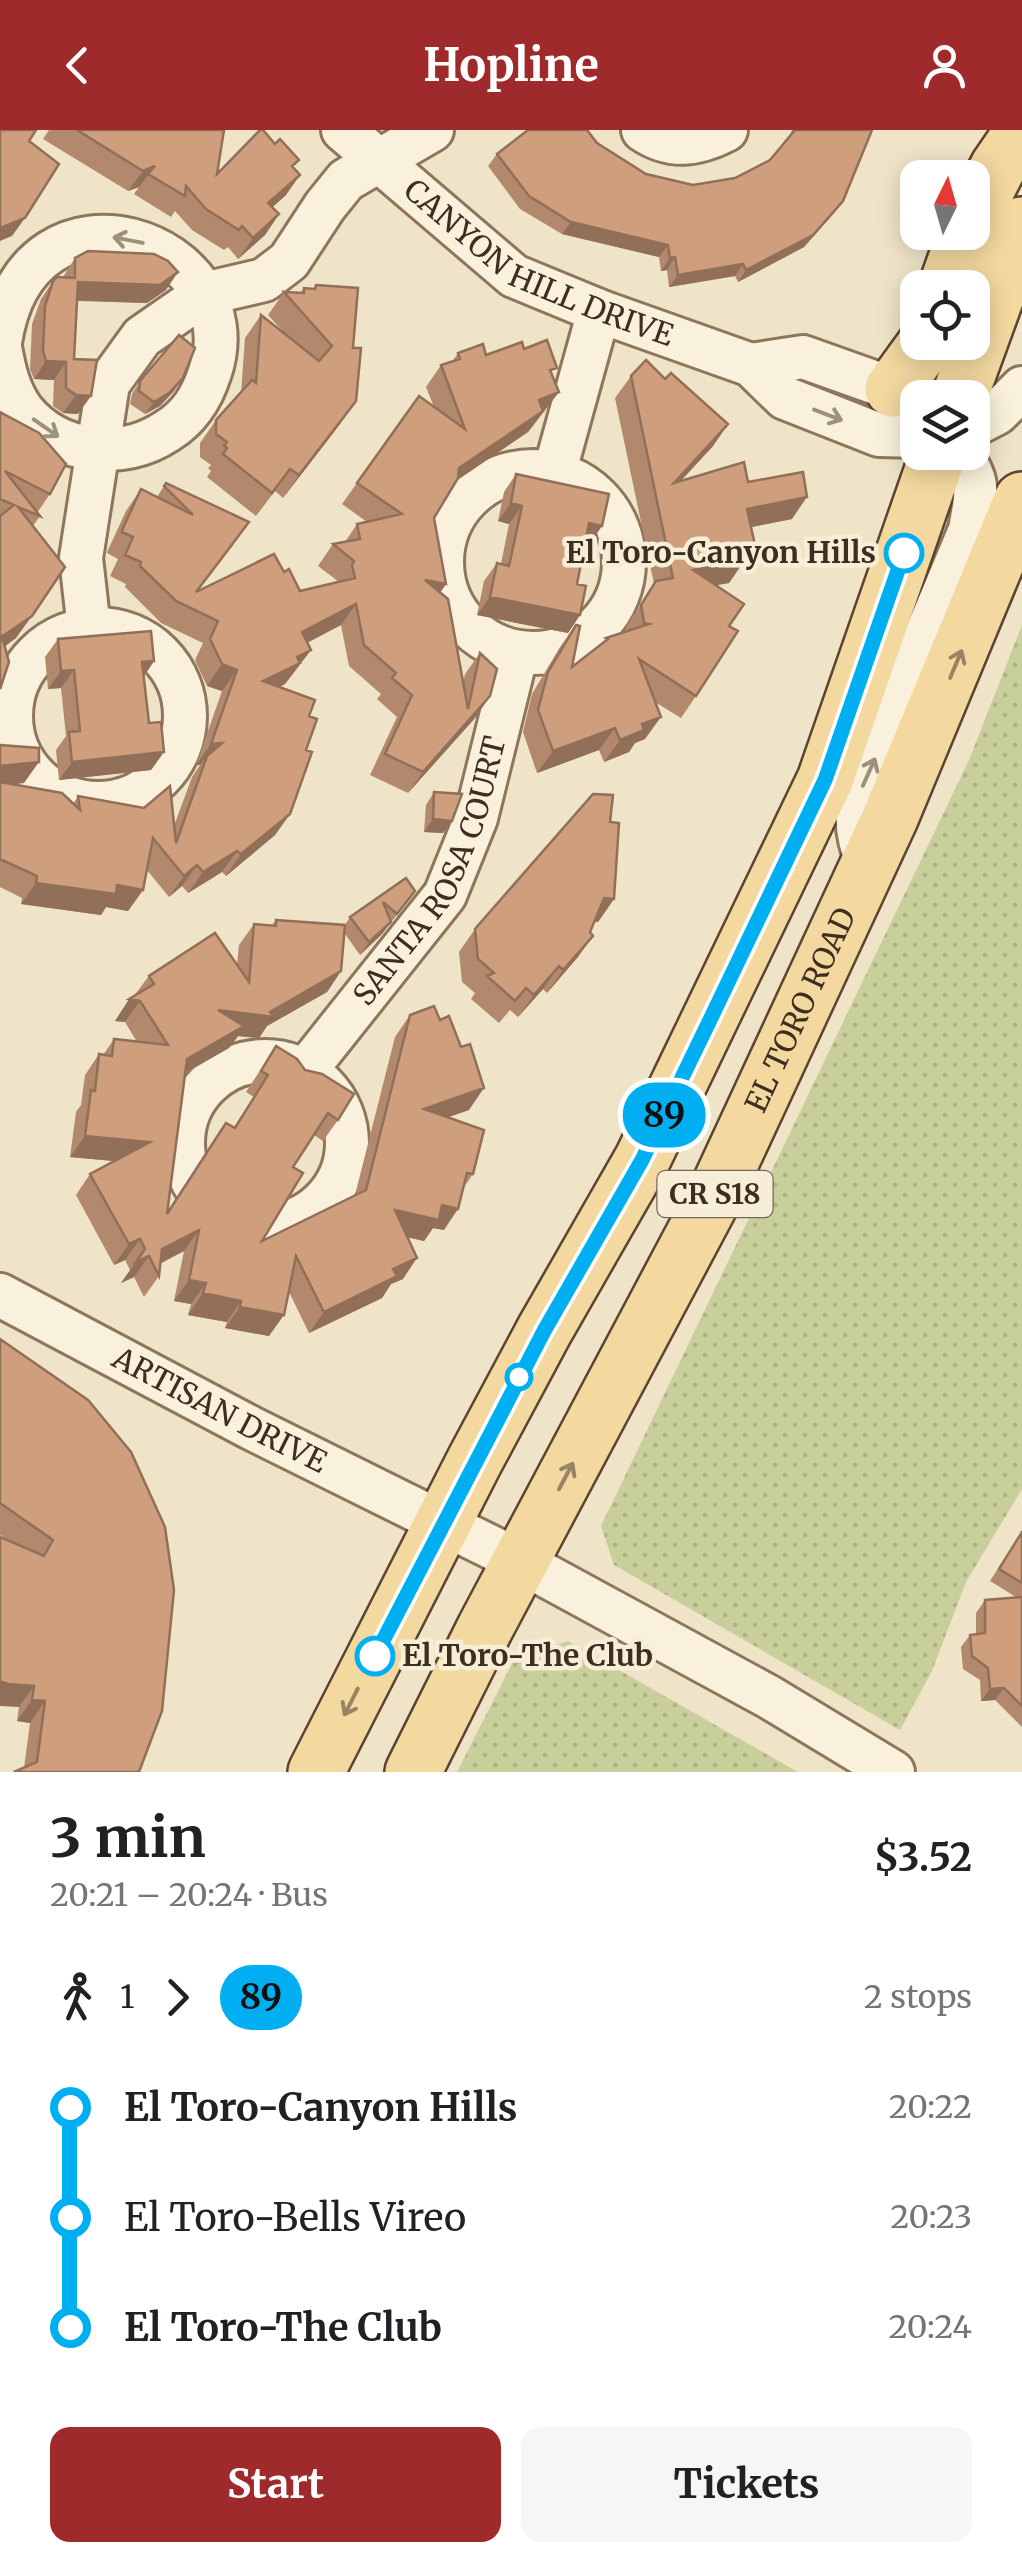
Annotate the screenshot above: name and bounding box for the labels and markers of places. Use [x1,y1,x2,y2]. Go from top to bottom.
place label: El Toro-Canyon Hills [565,533,876,571]
marker: El Toro-Canyon Hills [885,534,923,572]
unlabelled marker [506,1364,532,1390]
place label: El Toro-The Club [402,1636,653,1674]
marker: El Toro-The Club [356,1637,394,1675]

